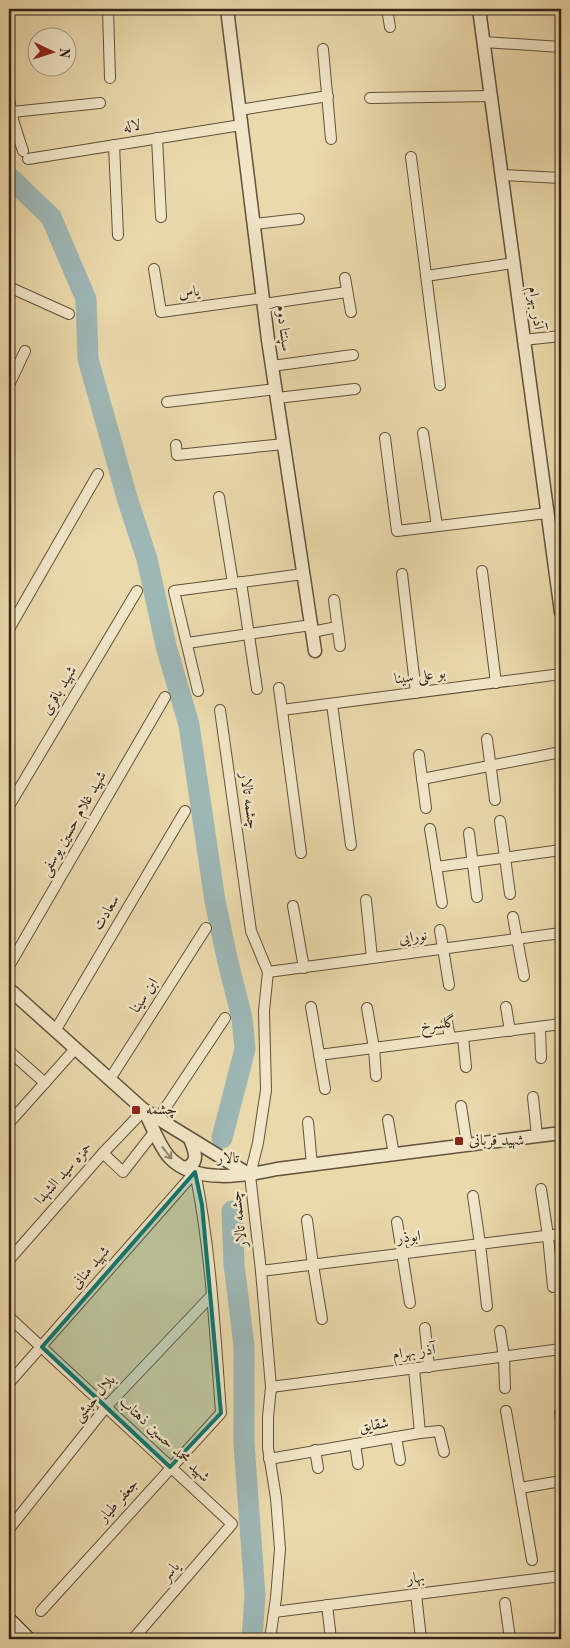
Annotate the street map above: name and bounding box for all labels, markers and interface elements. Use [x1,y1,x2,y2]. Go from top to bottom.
north arrow [28,28,78,78]
text: N [57,47,71,59]
street label: لاله [122,118,142,136]
street label: یاس [178,284,202,302]
street label: آذر بهرام [521,285,549,333]
street label: سپنتا دوم [269,304,293,353]
street label: شهید باقری [40,664,81,719]
street label: بو علی سینا [394,666,447,690]
street label: شهید غلام حسین یوسفی [38,769,114,881]
street label: چشمه تالار [235,770,259,830]
street label: سعادت [91,893,123,933]
street label: نورایی [398,929,428,948]
street label: ابن سینا [128,976,162,1016]
street label: گلسرخ [419,1012,457,1039]
place label: چشمه [146,1103,177,1119]
marker: چشمه [130,1104,142,1116]
place label: شهید قربانی [469,1134,524,1150]
marker: شهید قربانی [453,1135,465,1147]
street label: حمزه سید الشهدا [32,1140,96,1209]
one-way arrow [162,1146,173,1159]
street label: تالار [215,1151,239,1167]
street label: چشمه تالار [229,1190,252,1250]
street label: ابوذر [394,1229,422,1247]
street label: شهید منانی [69,1244,114,1293]
street label: آذر بهرام [391,1340,439,1367]
street label: بلال حبشی [71,1373,121,1426]
street label: شهید محمد حسین ذهتاب [115,1394,212,1486]
street label: شقایق [358,1416,390,1436]
street label: جعفر طیار [95,1477,143,1527]
street label: یاسر [158,1559,185,1587]
street label: بهار [404,1570,426,1589]

